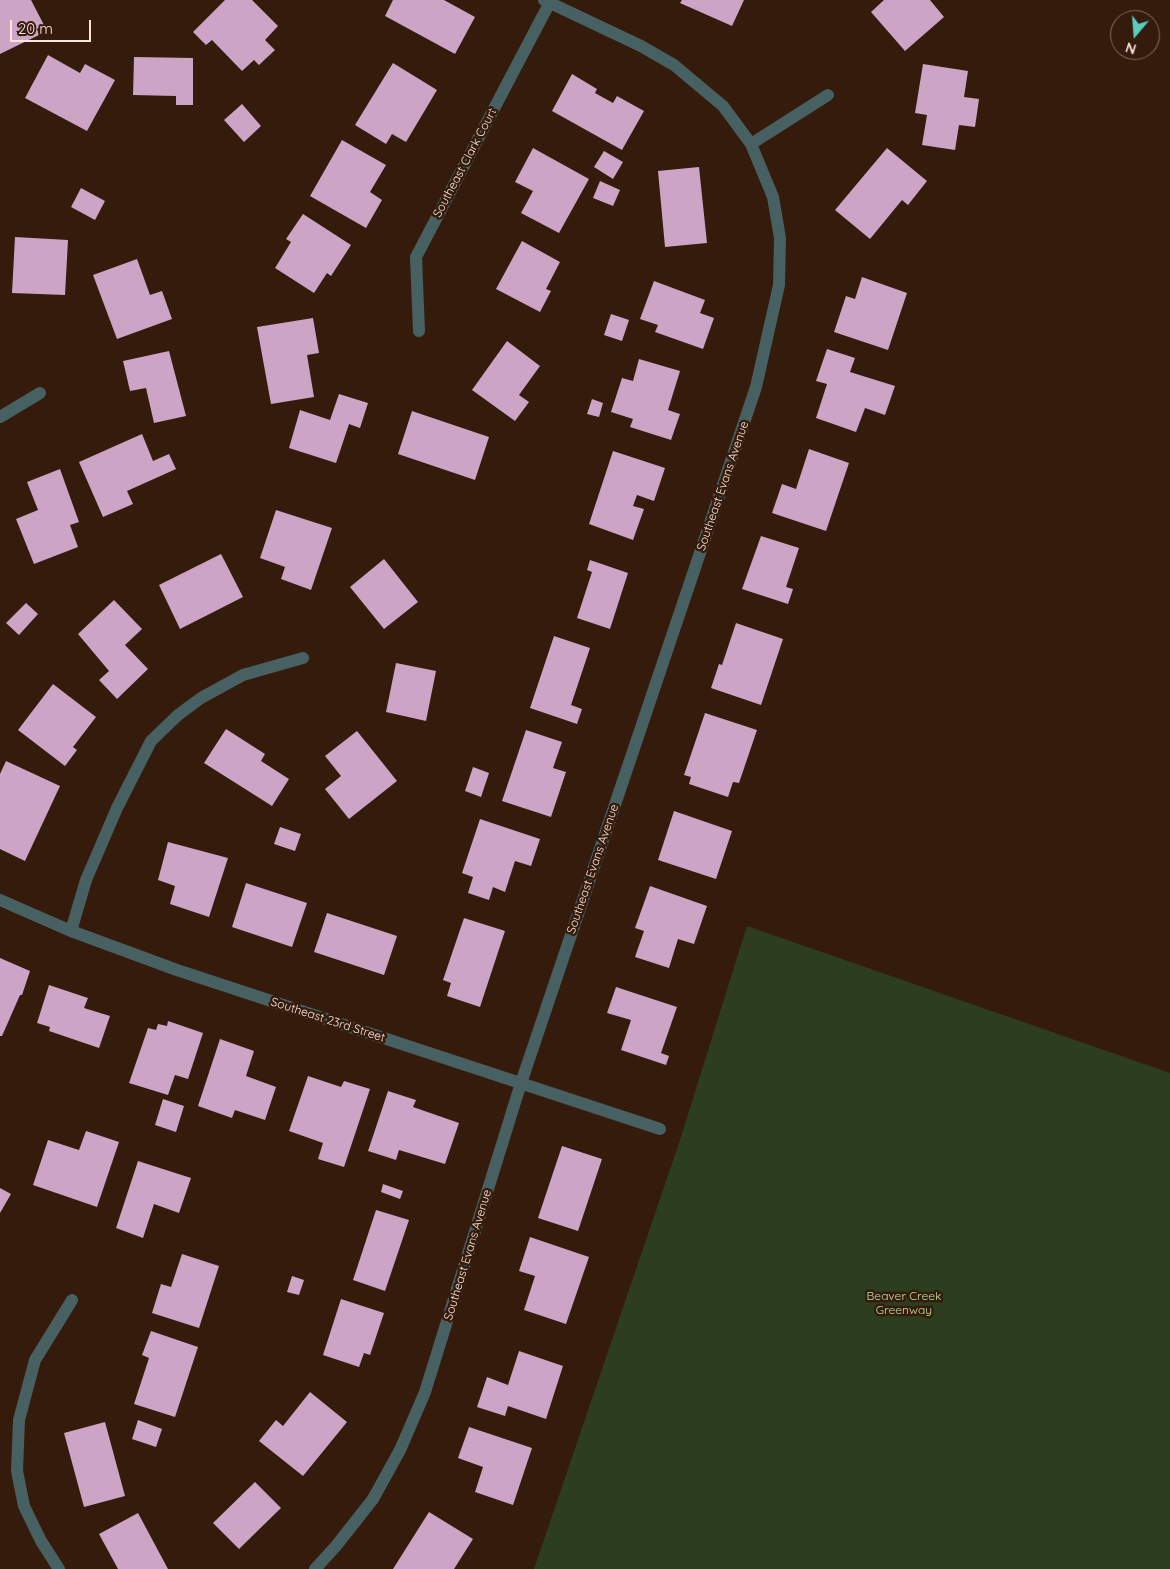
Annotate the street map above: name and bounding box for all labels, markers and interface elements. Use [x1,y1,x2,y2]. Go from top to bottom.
scale bar [12,10,94,42]
north arrow [1110,10,1160,60]
text: 20 m [18,19,53,38]
text: N [1123,38,1138,58]
street label: Southeast Clark Court [430,106,500,220]
street label: Southeast Evans Avenue [694,419,752,553]
street label: Southeast Evans Avenue [564,802,622,936]
street label: Southeast 23rd Street [269,995,387,1045]
street label: Southeast Evans Avenue [441,1188,495,1322]
park label: Beaver Creek Greenway [867,1289,941,1317]

